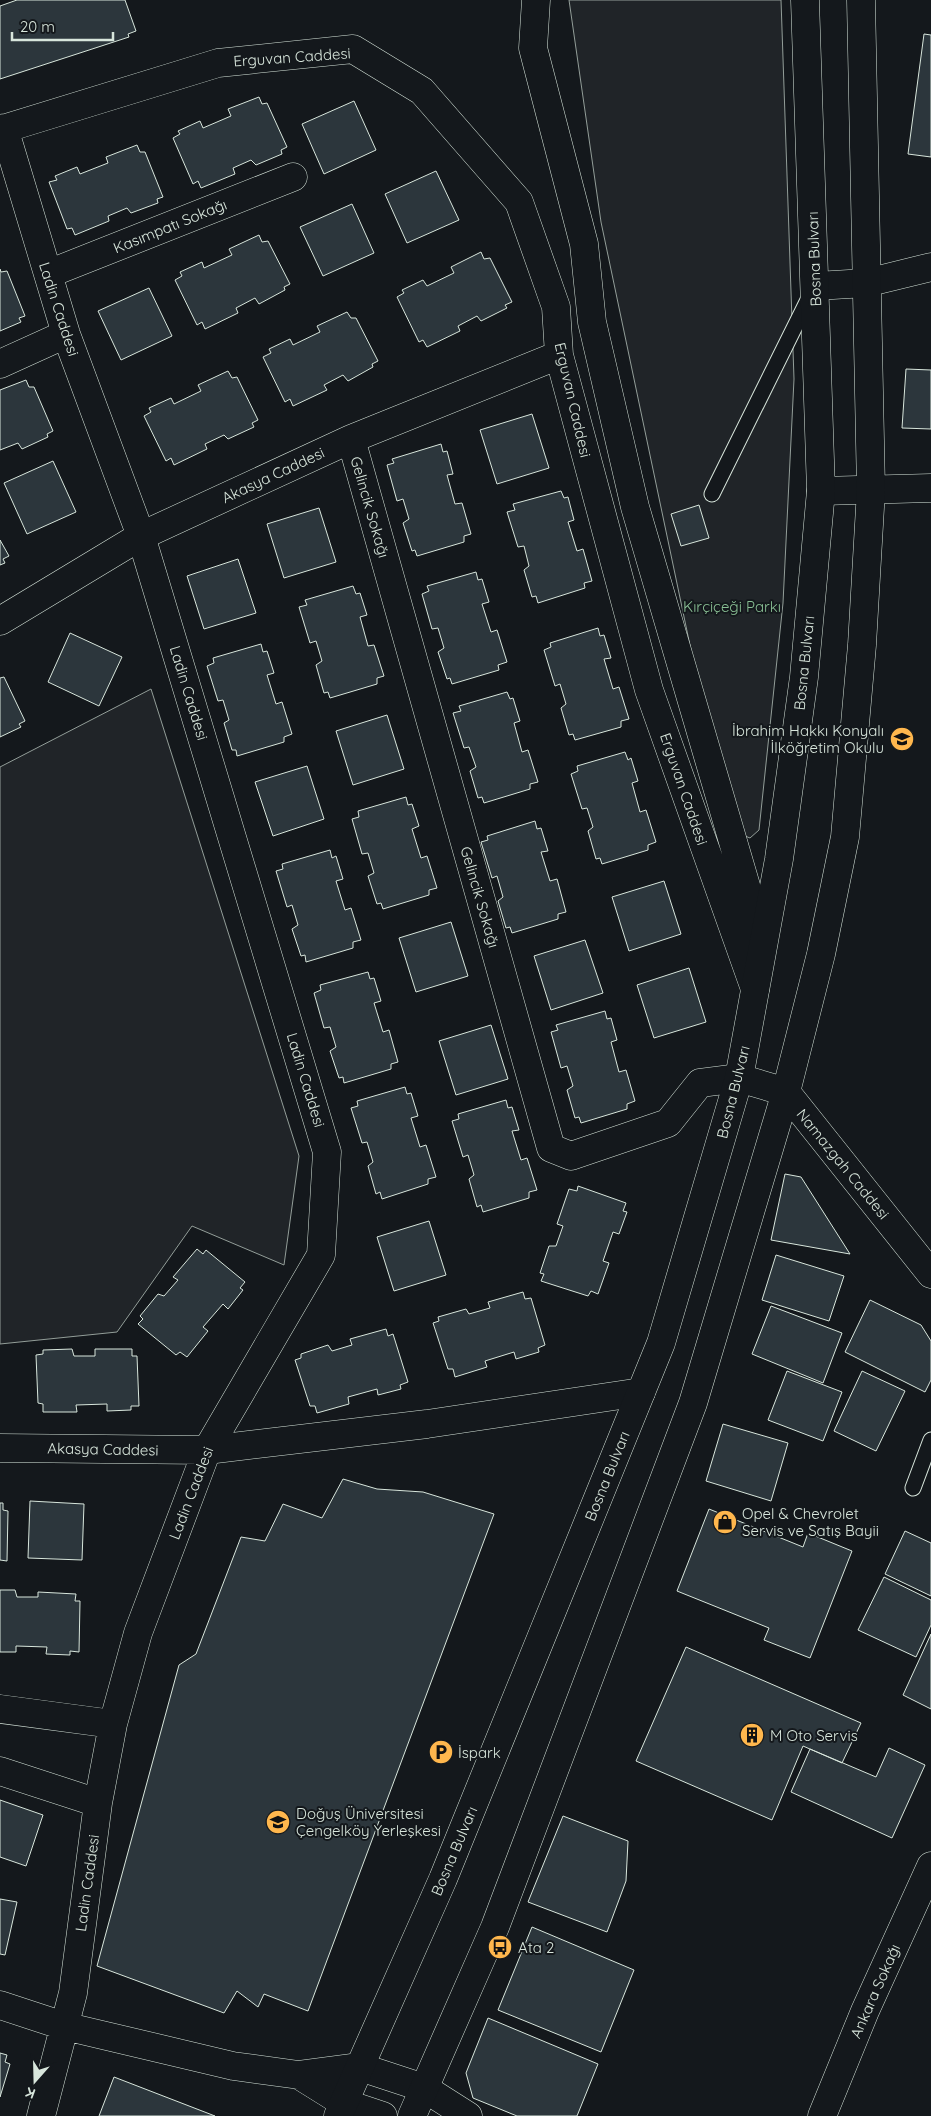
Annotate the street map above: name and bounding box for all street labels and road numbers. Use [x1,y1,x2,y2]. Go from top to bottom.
street label: Erguvan Caddesi [233,43,351,71]
street label: Kasımpatı Sokağı [110,195,230,257]
street label: Bosna Bulvarı [803,211,825,307]
street label: Ladin Caddesi [35,259,83,359]
street label: Erguvan Caddesi [551,341,595,459]
street label: Akasya Caddesi [219,443,327,507]
street label: Gelincik Sokağı [346,454,394,560]
street label: Bosna Bulvarı [790,615,818,711]
street label: Ladin Caddesi [166,643,212,743]
street label: Erguvan Caddesi [656,730,712,848]
street label: Gelincik Sokağı [456,844,504,950]
street label: Ladin Caddesi [283,1030,329,1130]
street label: Bosna Bulvarı [712,1044,754,1140]
street label: Namazgah Caddesi [793,1105,893,1223]
street label: Bosna Bulvarı [580,1428,634,1524]
street label: Akasya Caddesi [47,1439,159,1459]
street label: Ladin Caddesi [165,1444,217,1542]
street label: Bosna Bulvarı [427,1804,481,1898]
street label: Ladin Caddesi [71,1833,103,1933]
street label: Ankara Sokağı [846,1941,904,2041]

